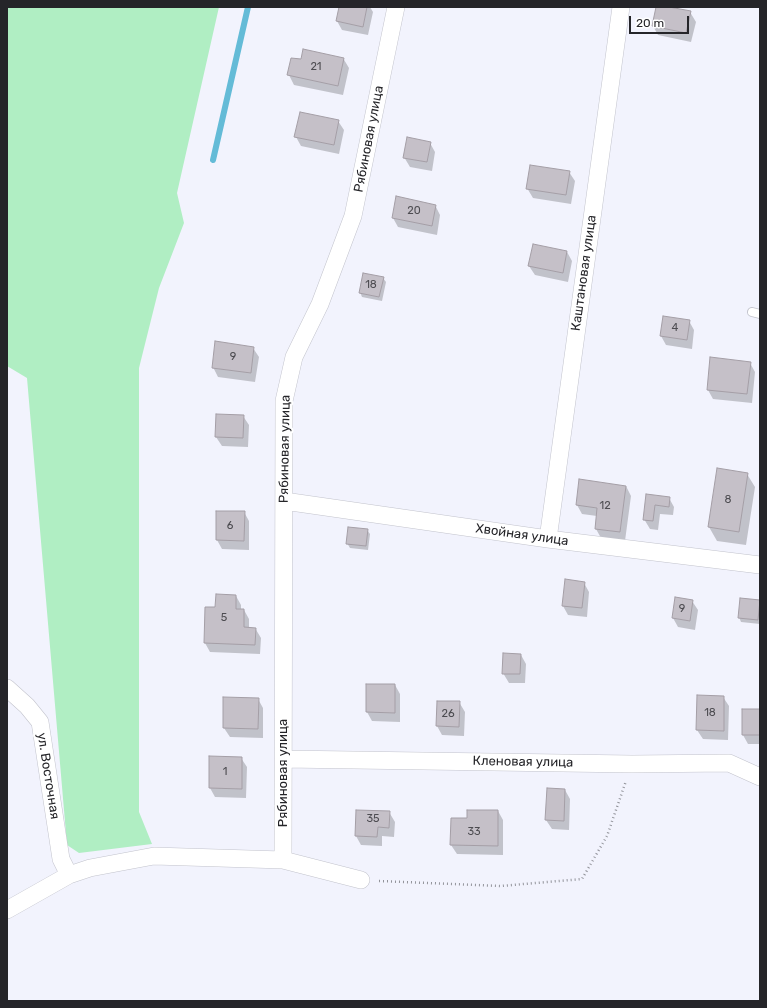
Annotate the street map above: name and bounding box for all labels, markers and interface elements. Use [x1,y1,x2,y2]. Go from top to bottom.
scale bar [631,8,691,34]
text: 20 m [636,16,664,30]
house number: 21 [310,60,322,74]
street label: Рябиновая улица [351,84,387,194]
house number: 20 [407,204,421,218]
street label: Каштановая улица [568,214,600,332]
house number: 18 [365,278,377,292]
house number: 4 [672,321,678,335]
house number: 9 [230,350,236,364]
street label: Рябиновая улица [276,395,294,503]
house number: 8 [725,493,731,507]
house number: 12 [599,499,611,513]
house number: 6 [227,519,233,533]
street label: Хвойная улица [475,521,569,549]
house number: 9 [679,602,685,616]
house number: 5 [221,611,227,625]
house number: 18 [704,706,716,720]
house number: 26 [441,707,455,721]
street label: Рябиновая улица [275,719,291,827]
street label: ул. Восточная [33,732,63,820]
street label: Кленовая улица [473,753,573,771]
house number: 1 [223,765,227,779]
house number: 35 [366,812,380,826]
house number: 33 [467,825,481,839]

